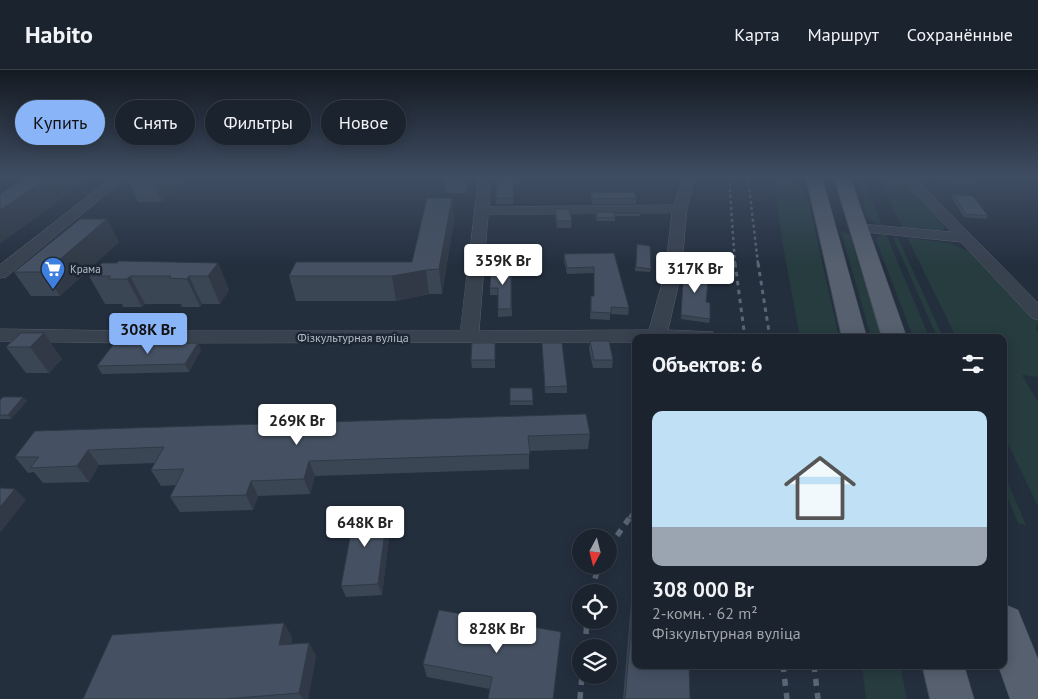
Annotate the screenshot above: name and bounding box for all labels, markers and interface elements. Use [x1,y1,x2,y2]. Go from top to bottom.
text: Habito [25,19,93,50]
text: Карта [734,23,780,46]
text: Маршрут [808,23,879,46]
text: Сохранённые [907,23,1013,46]
chip: Купить [15,100,105,145]
chip: Снять [115,100,195,145]
chip: Фильтры [205,100,311,145]
chip: Новое [321,100,406,145]
pin: 359K Br [457,244,549,286]
text: 359K Br [475,250,531,270]
pin: 317K Br [649,252,741,294]
supermarket icon: Крама [40,256,66,290]
text: 317K Br [667,258,723,278]
place label: Крама [70,262,101,276]
pin: 308K Br [102,312,194,355]
text: 308K Br [120,319,176,339]
street label: Фізкультурная вуліца [297,330,409,345]
icon: filters [959,350,987,378]
text: Объектов: 6 [652,351,763,378]
pin: 269K Br [251,404,343,446]
text: 269K Br [269,410,325,430]
icon: home [775,443,865,533]
pin: 648K Br [319,506,411,548]
text: 648K Br [337,512,393,532]
north arrow [572,529,618,574]
map controls [572,529,617,684]
text: 308 000 Br [652,576,754,603]
button: locate [572,584,617,629]
text: 2-комн. · 62 m² [652,603,758,623]
pin: 828K Br [451,612,543,654]
text: 828K Br [469,618,525,638]
text: Фізкультурная вуліца [652,623,801,643]
button: layers [572,639,617,684]

